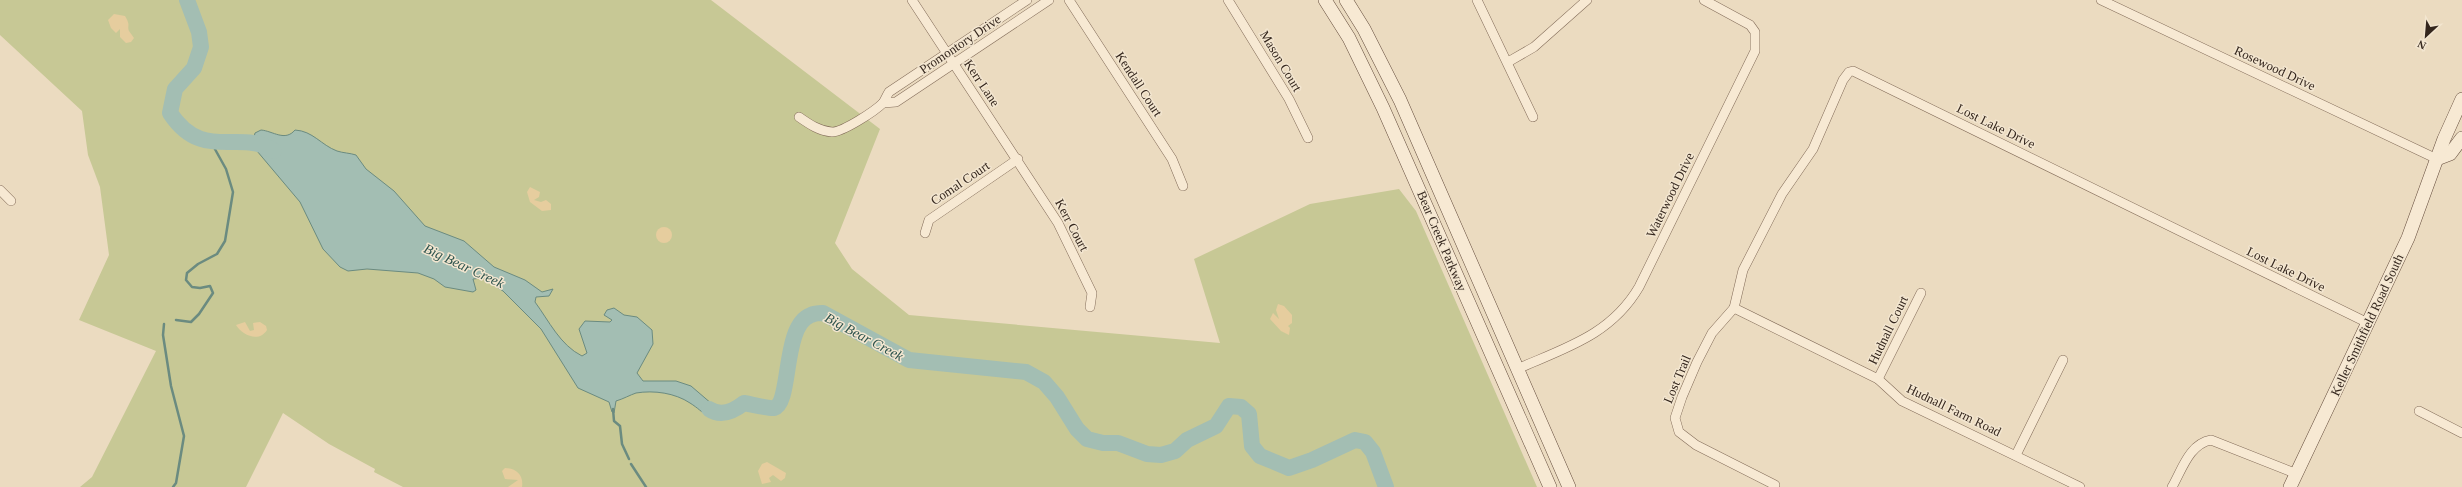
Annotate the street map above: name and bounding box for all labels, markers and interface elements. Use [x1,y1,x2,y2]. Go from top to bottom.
street label: Promontory Drive [916,11,1004,77]
north arrow [2406,16,2446,56]
street label: Mason Court [1257,28,1305,94]
text: N [2415,38,2428,52]
street label: Rosewood Drive [2232,43,2318,93]
street label: Kendall Court [1113,49,1166,119]
street label: Kerr Lane [961,57,1003,109]
street label: Lost Lake Drive [1954,101,2038,152]
street label: Waterwood Drive [1643,150,1697,240]
street label: Comal Court [928,158,993,208]
street label: Bear Creek Parkway [1414,189,1470,294]
street label: Kerr Court [1052,196,1092,254]
water label: Big Bear Creek [422,241,507,291]
street label: Lost Lake Drive [2244,244,2328,295]
street label: Keller Smithfield Road South [2327,251,2407,398]
street label: Hudnall Court [1865,293,1911,367]
water label: Big Bear Creek [822,310,906,364]
street label: Lost Trail [1660,352,1694,405]
street label: Hudnall Farm Road [1904,381,2004,440]

